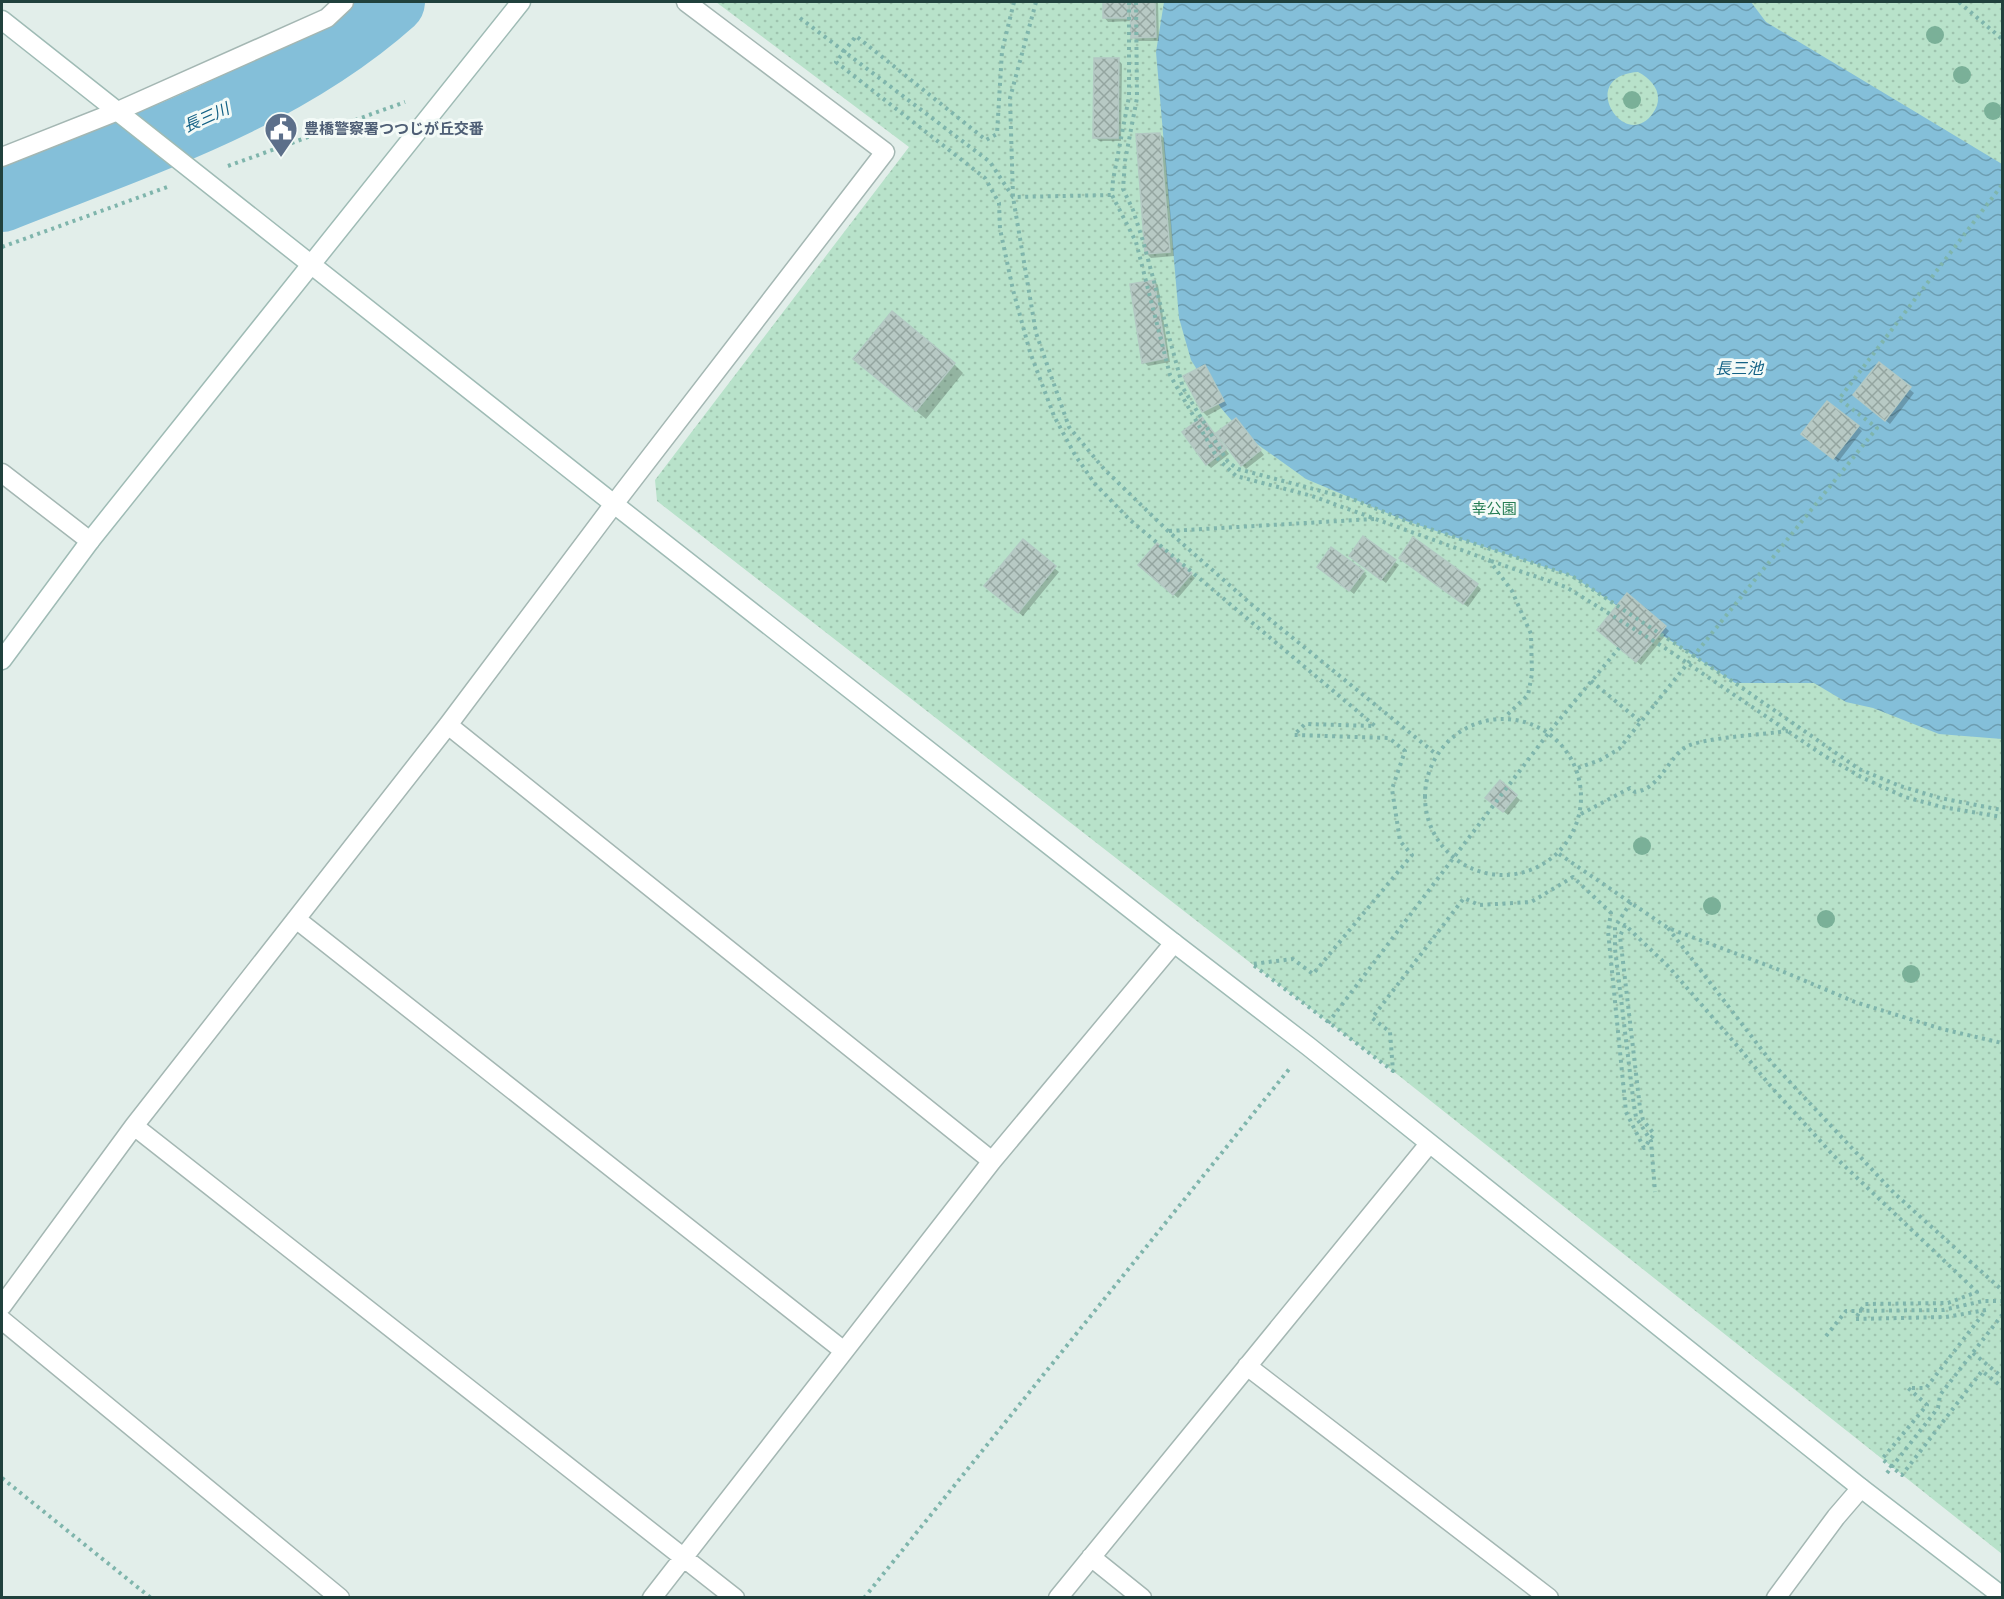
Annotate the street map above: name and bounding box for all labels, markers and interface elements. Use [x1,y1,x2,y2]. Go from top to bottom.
water label: 長三川 [180,98,234,136]
public building icon: 豊橋警察署つつじが丘交番 [263,111,299,158]
place label: 豊橋警察署つつじが丘交番 [304,120,484,138]
water label: 長三池 [1715,359,1765,378]
park label: 幸公園 [1471,500,1517,518]

